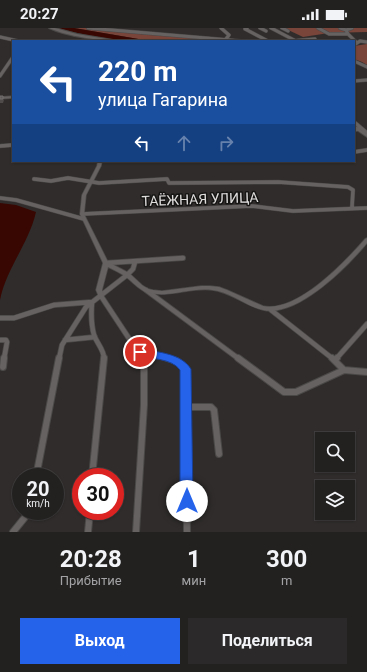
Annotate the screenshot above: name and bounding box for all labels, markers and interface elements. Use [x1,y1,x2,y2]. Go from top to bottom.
text: 20:27 [20,5,59,23]
text: 220 m [98,55,177,88]
icon: left [32,56,84,108]
text: улица Гагарина [98,89,228,110]
icon: left [131,132,153,154]
icon: ahead [173,132,195,154]
icon: right [215,132,237,154]
street label: ТАЁЖНАЯ УЛИЦА [141,189,259,209]
pin [123,335,157,369]
icon: arrive [129,341,151,363]
map controls [315,432,355,520]
button: search [315,432,355,472]
speed limit sign: 30 [72,468,124,520]
text: 20 [27,477,49,501]
position arrow [166,480,208,522]
button: layers [315,480,355,520]
text: km/h [26,498,50,509]
text: 20:28 [60,545,122,573]
text: 1 [187,545,201,573]
text: 300 [266,545,307,573]
text: Прибытие [60,573,122,588]
text: мин [182,573,206,588]
text: m [281,573,292,588]
button: Выход [20,618,180,664]
button: Поделиться [188,618,347,664]

